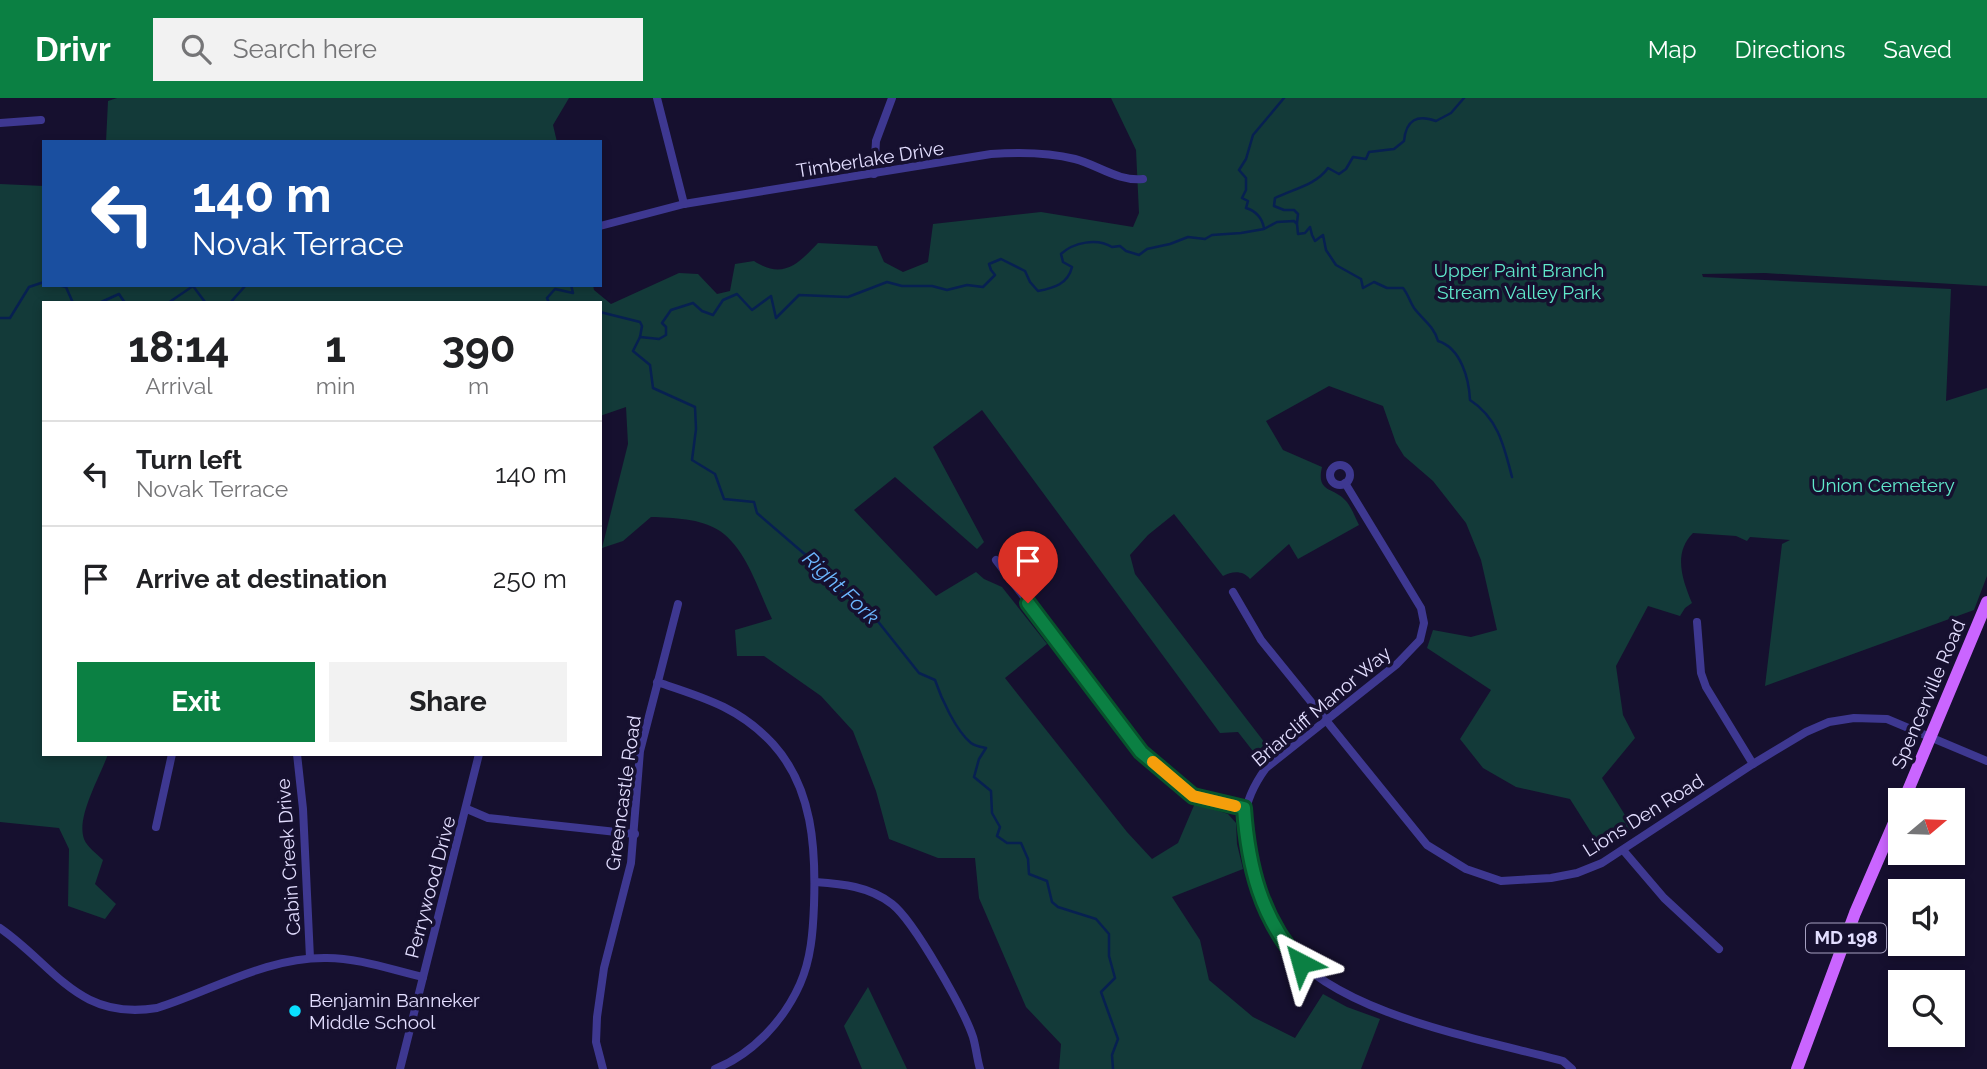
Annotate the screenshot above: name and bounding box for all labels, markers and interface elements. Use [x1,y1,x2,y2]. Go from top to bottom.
search box [153,18,643,81]
text: Drivr [35,30,111,69]
icon: search [177,30,215,68]
text: Search here [233,34,377,64]
text: Map [1648,35,1697,64]
text: Directions [1735,35,1845,64]
text: Saved [1883,35,1952,64]
street label: Timberlake Drive [795,136,945,182]
text: 140 m [192,166,332,223]
icon: left [77,168,168,259]
text: Novak Terrace [192,225,404,262]
park label: Upper Paint Branch Stream Valley Park [1434,259,1604,303]
text: 18:14 [128,323,230,372]
text: 1 [325,323,346,372]
text: 390 [442,323,516,372]
text: Arrival [145,372,213,399]
text: min [316,372,355,399]
text: m [468,372,489,399]
text: Turn left [136,445,242,475]
icon: left [77,455,115,493]
text: 140 m [495,459,567,489]
park label: Union Cemetery [1811,474,1955,496]
text: Novak Terrace [136,475,288,502]
pin [998,531,1058,603]
icon: arrive [1009,542,1047,580]
water label: Right Fork [798,546,885,629]
icon: arrive [77,560,115,598]
text: Arrive at destination [136,564,387,594]
text: 250 m [493,564,567,594]
street label: Spencerville Road [1887,616,1969,772]
street label: Briarcliff Manor Way [1247,642,1395,770]
button: Exit [77,662,315,742]
button: Share [329,662,567,742]
street label: Greencastle Road [601,714,645,872]
street label: Lions Den Road [1579,769,1707,861]
street label: Cabin Creek Drive [272,778,304,936]
north arrow [1888,788,1965,864]
map controls [1888,788,1965,1047]
street label: Perrywood Drive [400,814,460,960]
button: sound [1888,879,1965,956]
road number: MD 198 [1806,924,1886,952]
position arrow [1264,926,1338,1000]
button: search [1888,970,1965,1047]
place label: Benjamin Banneker Middle School [309,989,480,1033]
marker: Benjamin Banneker Middle School [287,1003,303,1019]

